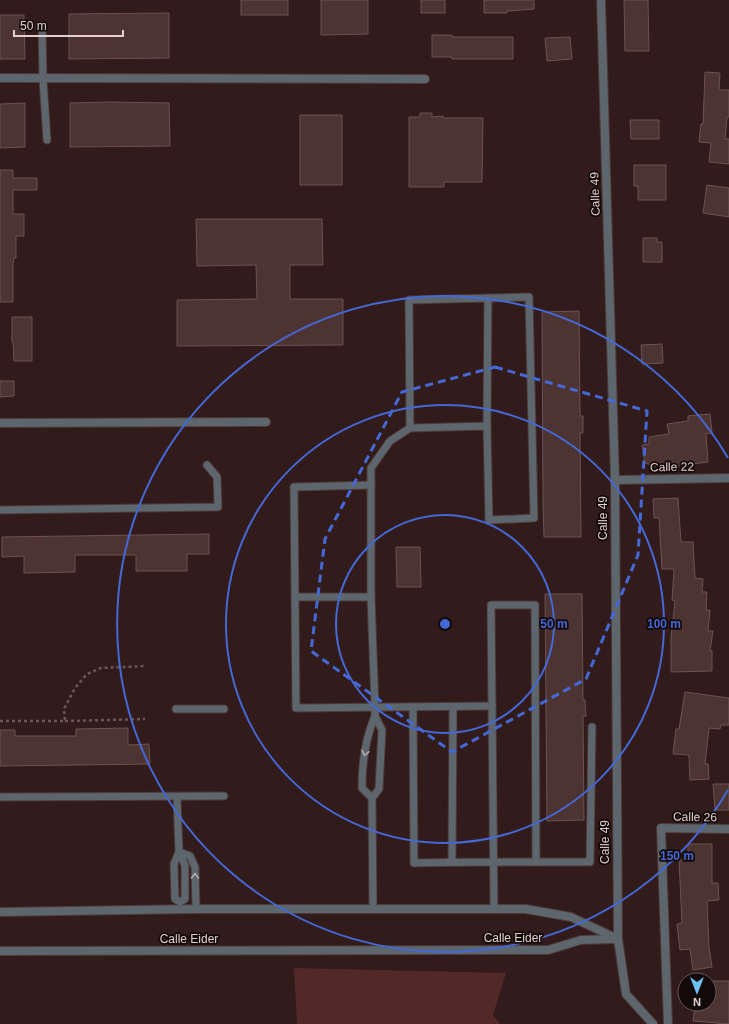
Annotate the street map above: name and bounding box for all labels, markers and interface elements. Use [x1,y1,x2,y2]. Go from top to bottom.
scale bar [14,12,123,38]
text: 50 m [20,19,47,33]
street label: Calle 49 [587,171,603,216]
street label: Calle 22 [650,460,694,474]
street label: Calle 49 [596,496,610,540]
centre of rings [438,617,452,631]
text: 50 m [540,617,568,631]
text: 100 m [647,617,681,631]
one-way arrow [361,750,369,757]
street label: Calle 26 [673,810,717,824]
street label: Calle 49 [598,820,612,864]
text: 150 m [660,849,694,863]
one-way arrow [191,873,200,879]
street label: Calle Eider [484,931,542,945]
street label: Calle Eider [160,932,218,946]
north arrow [677,972,717,1012]
text: N [693,996,701,1008]

